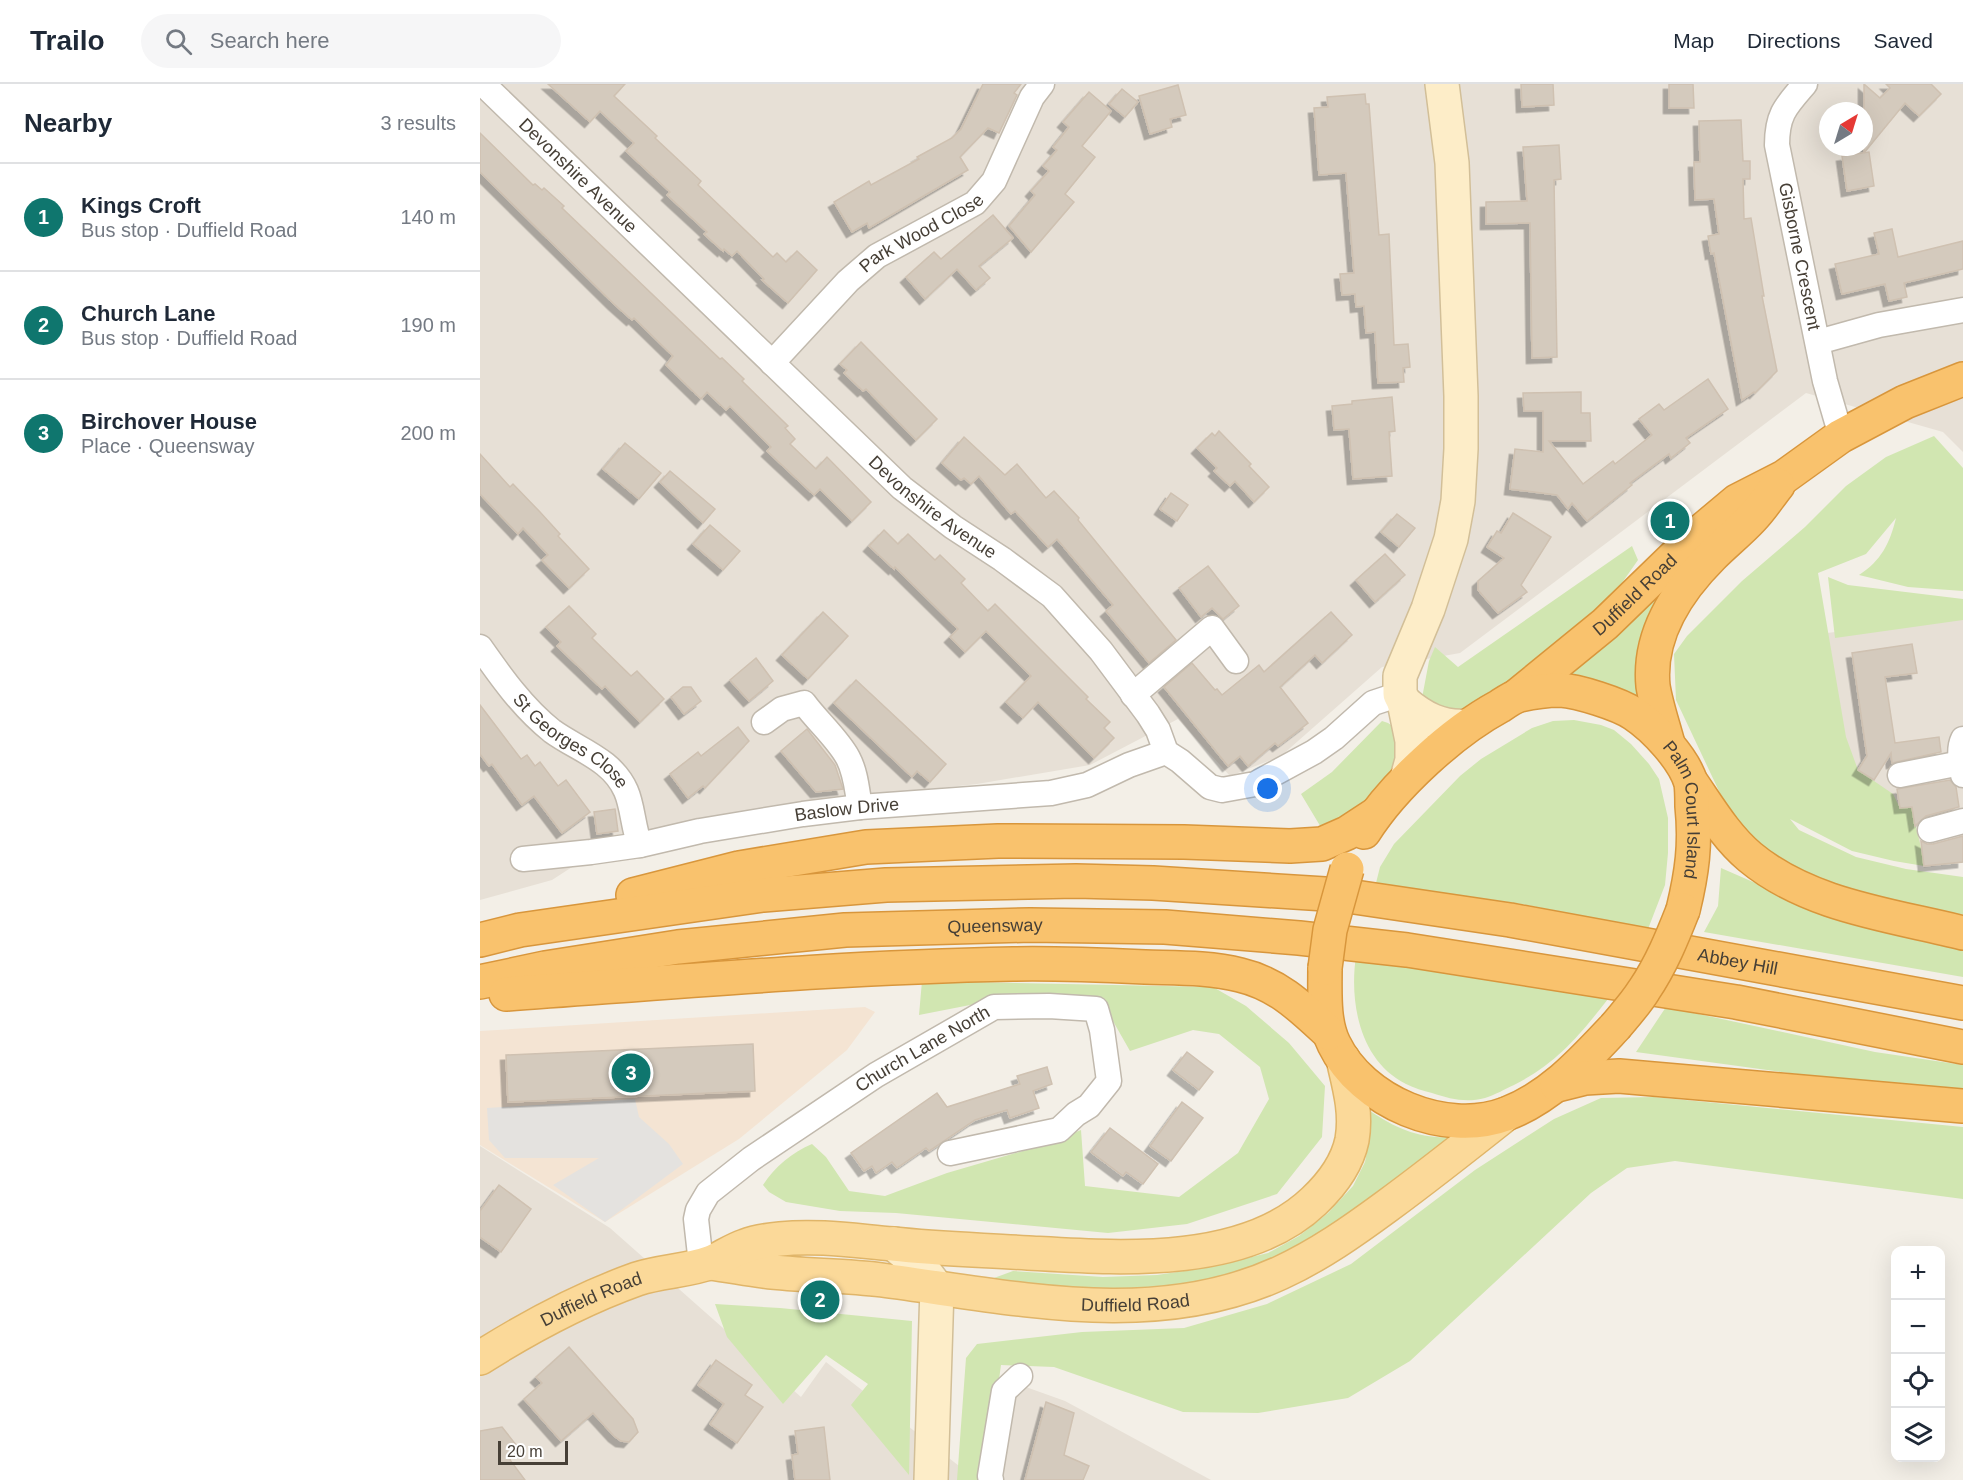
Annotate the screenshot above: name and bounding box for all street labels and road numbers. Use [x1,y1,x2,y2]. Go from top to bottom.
street label: Devonshire Avenue [515,114,641,237]
street label: Gisborne Crescent [1775,181,1824,332]
street label: Park Wood Close [855,190,988,277]
street label: Devonshire Avenue [865,452,1000,563]
street label: Duffield Road [1589,550,1681,640]
street label: St Georges Close [509,689,632,792]
street label: Palm Court Island [1659,737,1704,880]
street label: Baslow Drive [793,794,900,825]
street label: Queensway [947,915,1043,937]
street label: Abbey Hill [1696,945,1779,979]
street label: Church Lane North [852,1002,993,1096]
street label: Duffield Road [537,1268,644,1331]
street label: Duffield Road [1081,1290,1191,1315]

